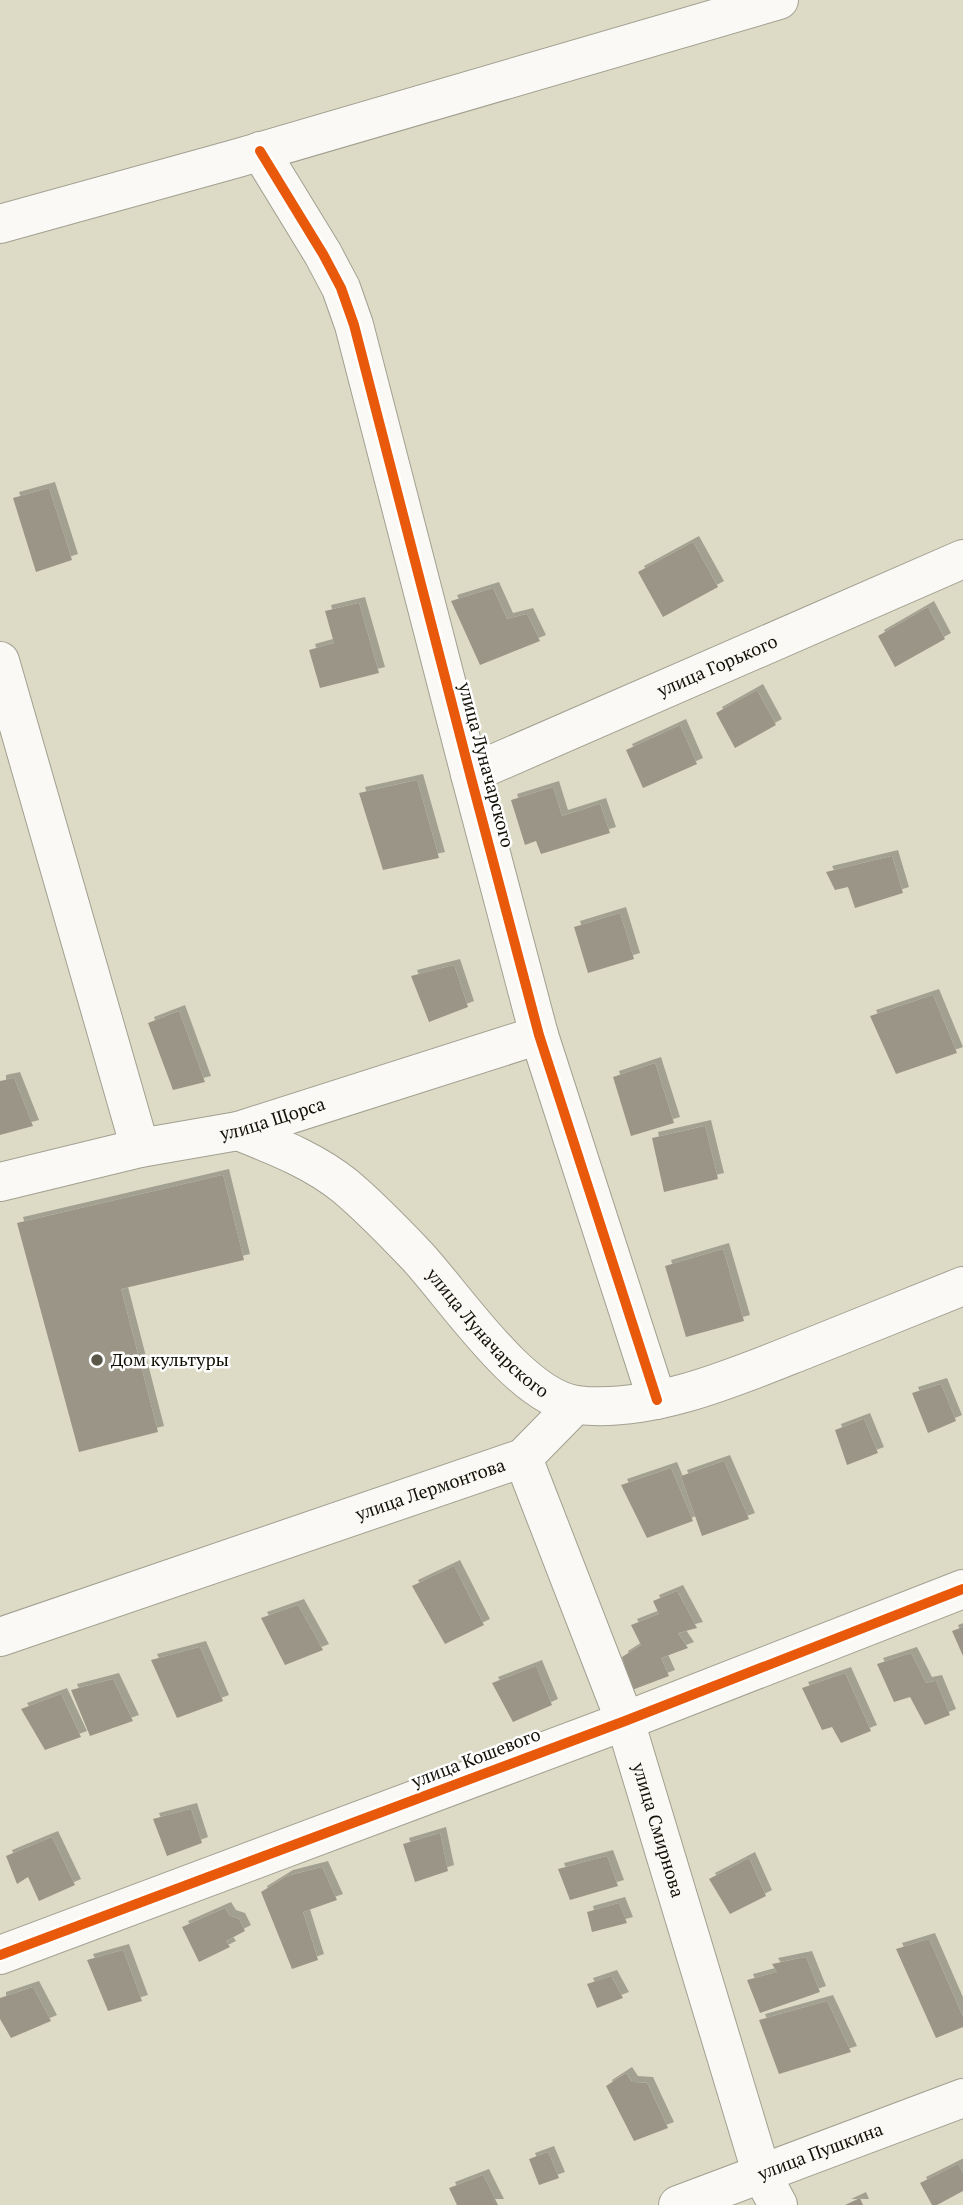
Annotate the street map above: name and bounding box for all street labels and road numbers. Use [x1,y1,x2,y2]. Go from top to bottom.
street label: улица Горького [652,628,781,702]
street label: улица Луначарского [453,679,521,850]
street label: улица Щорса [217,1091,328,1145]
street label: улица Луначарского [421,1262,554,1403]
street label: улица Лермонтова [351,1452,508,1526]
street label: улица Кошевого [407,1721,544,1793]
street label: улица Смирнова [627,1758,691,1900]
street label: улица Пушкина [753,2116,886,2185]

